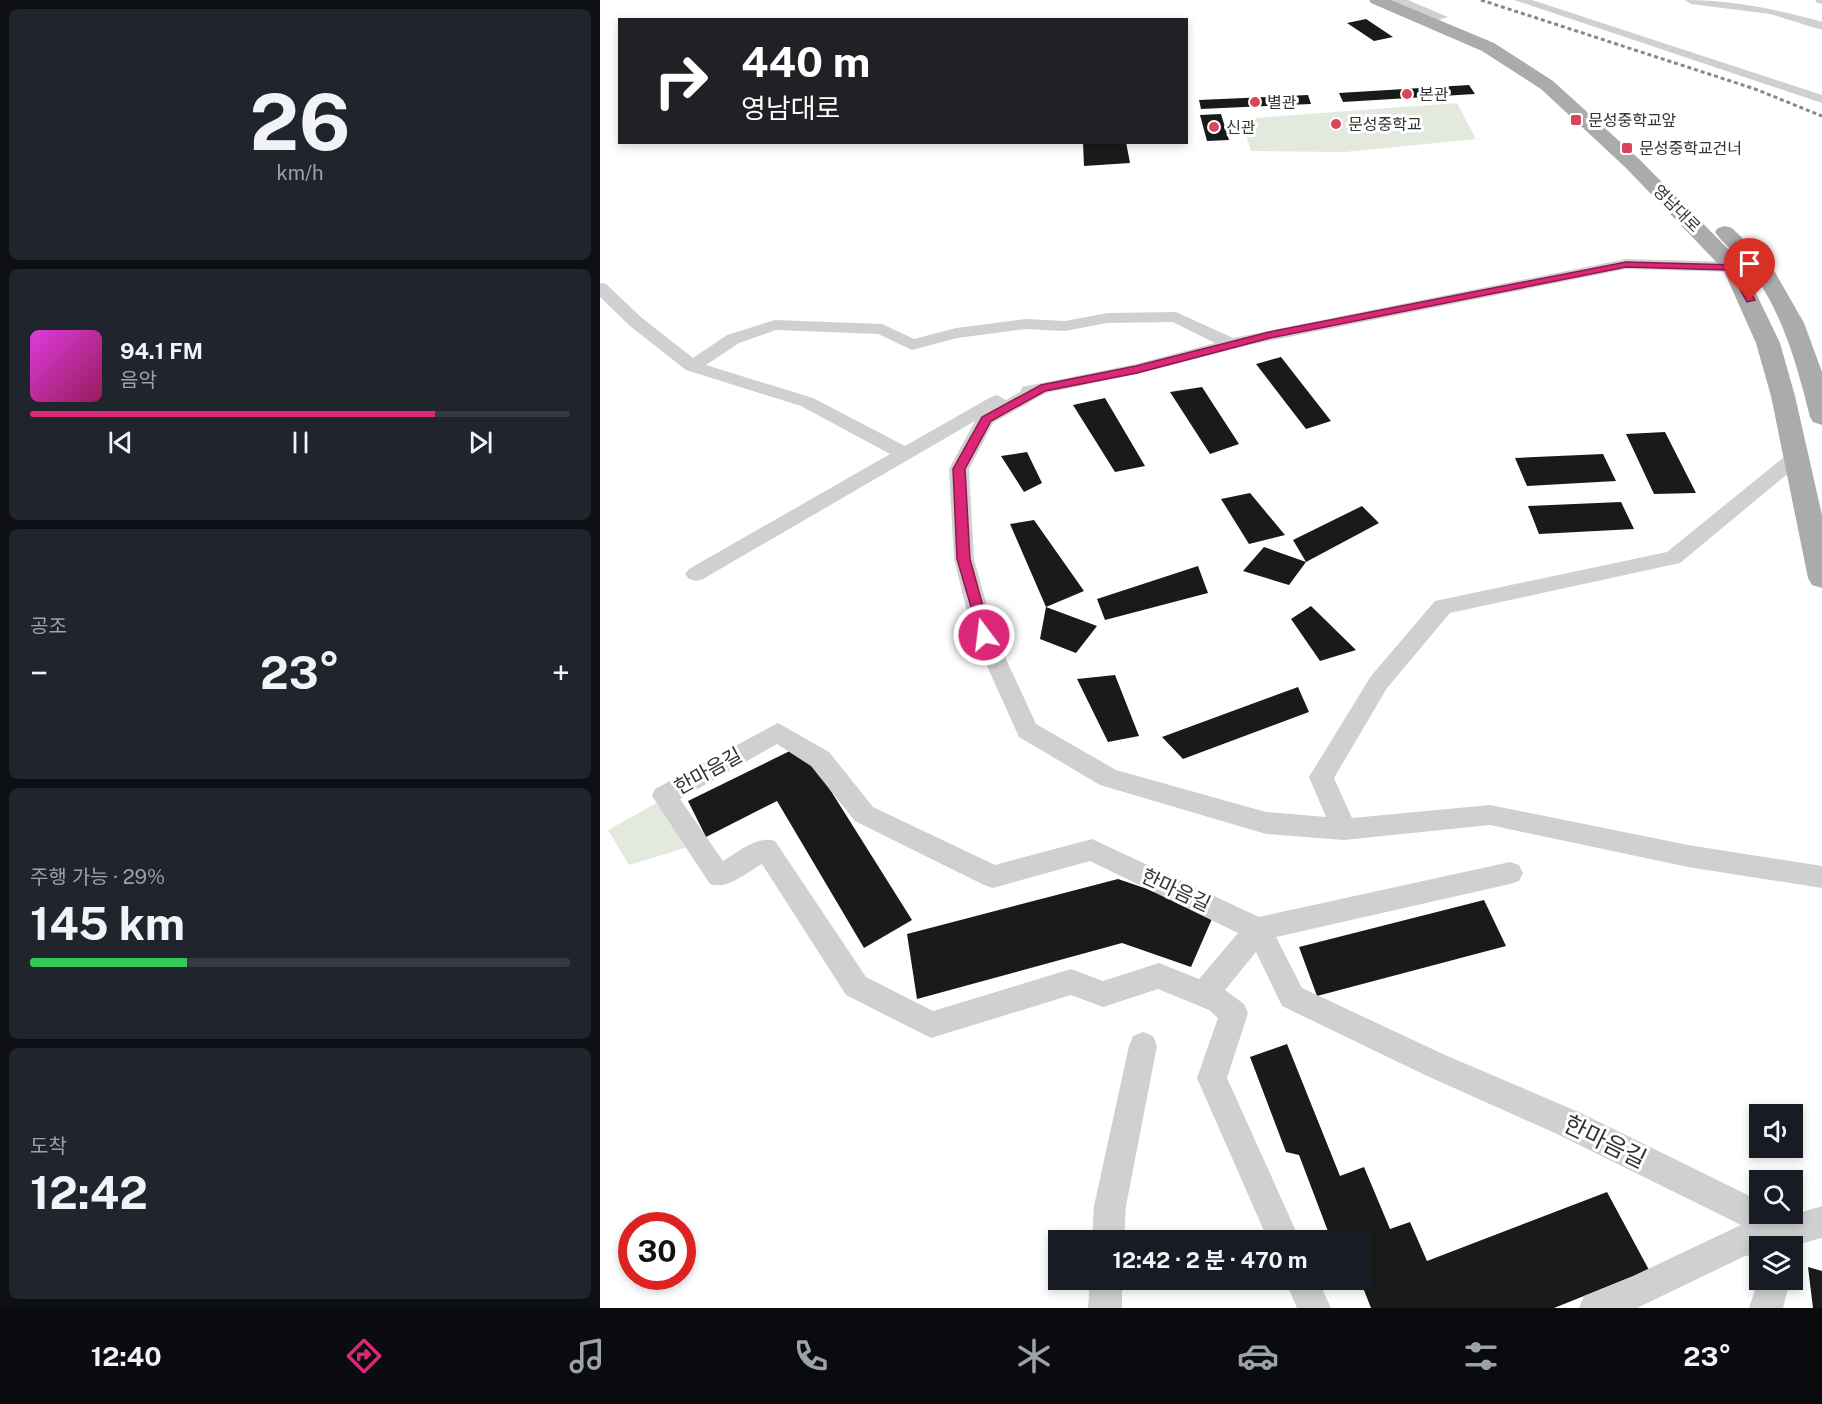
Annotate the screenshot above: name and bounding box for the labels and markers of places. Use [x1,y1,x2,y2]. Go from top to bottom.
place label: 본관 [1419,85,1449,104]
marker: 본관 [1400,87,1414,101]
place label: 별관 [1267,93,1297,112]
marker: 별관 [1248,95,1262,109]
place label: 문성중학교앞 [1588,111,1677,130]
marker: 문성중학교앞 [1569,113,1583,127]
place label: 문성중학교 [1348,115,1422,134]
marker: 문성중학교 [1329,117,1343,131]
place label: 신관 [1226,118,1256,137]
marker: 신관 [1207,120,1221,134]
place label: 문성중학교건너 [1639,139,1742,158]
marker: 문성중학교건너 [1620,141,1634,155]
pin [1724,238,1775,300]

